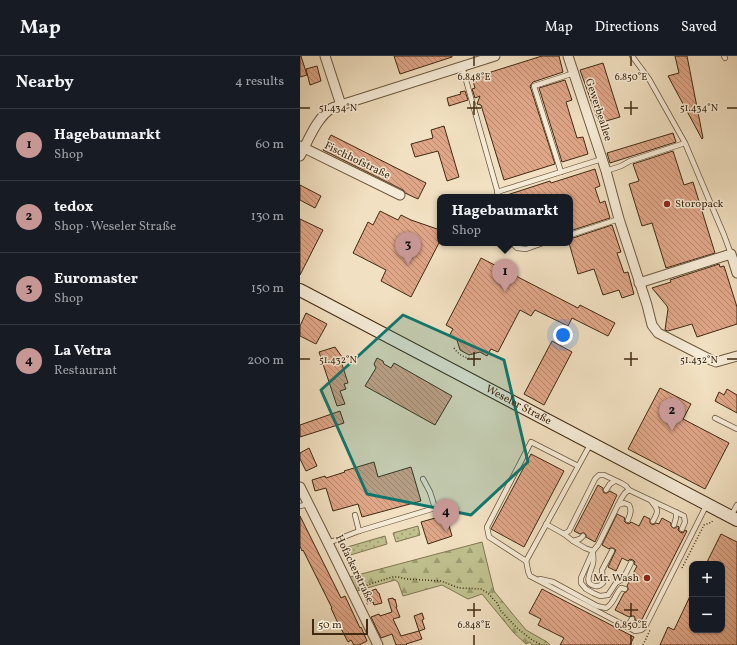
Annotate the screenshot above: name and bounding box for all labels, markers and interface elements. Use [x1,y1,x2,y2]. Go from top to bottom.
text: Map [20,15,61,41]
text: Map [545,18,573,37]
text: Directions [595,18,659,37]
text: Saved [681,18,717,37]
text: 6.848°E [458,70,490,84]
text: 6.850°E [615,70,647,84]
text: Nearby [16,71,74,94]
text: 4 results [235,73,284,91]
street label: Gewerbeallee [581,77,615,143]
text: 51.434°N [319,101,358,115]
text: 51.434°N [680,101,719,115]
text: Hagebaumarkt [54,125,161,146]
text: 1 [26,136,32,154]
text: 60 m [256,136,284,154]
street label: Fischhofstraße [321,139,393,183]
text: Shop [54,146,83,164]
popup [437,194,573,246]
text: tedox [54,197,93,218]
place label: Storopack [675,197,724,212]
marker: Storopack [662,199,672,209]
text: Hagebaumarkt [452,201,558,222]
text: 2 [26,208,32,226]
text: 130 m [251,208,284,226]
text: Shop · Weseler Straße [54,218,176,236]
text: Shop [452,222,481,240]
pin: 3 [395,232,421,265]
pin: 1 [492,259,518,292]
text: Euromaster [54,269,138,290]
text: 3 [26,280,32,298]
text: 150 m [251,280,284,298]
text: Shop [54,290,83,308]
your location [553,325,573,345]
text: La Vetra [54,341,111,362]
text: 4 [25,352,33,370]
text: 200 m [247,352,284,370]
text: 51.432°N [319,353,358,367]
text: 51.432°N [680,353,719,367]
text: Restaurant [54,362,117,380]
street label: Weseler Straße [483,382,554,429]
pin: 2 [659,398,685,431]
pin: 4 [433,499,459,532]
street label: Hofackerstraße [331,532,377,606]
map controls [689,561,725,633]
button: + [689,561,725,597]
place label: Mr. Wash [593,571,639,586]
marker: Mr. Wash [642,573,652,583]
button: − [689,597,725,633]
scale bar [312,617,368,636]
text: 50 m [318,618,342,633]
text: 6.848°E [458,618,490,632]
text: 6.850°E [615,618,647,632]

